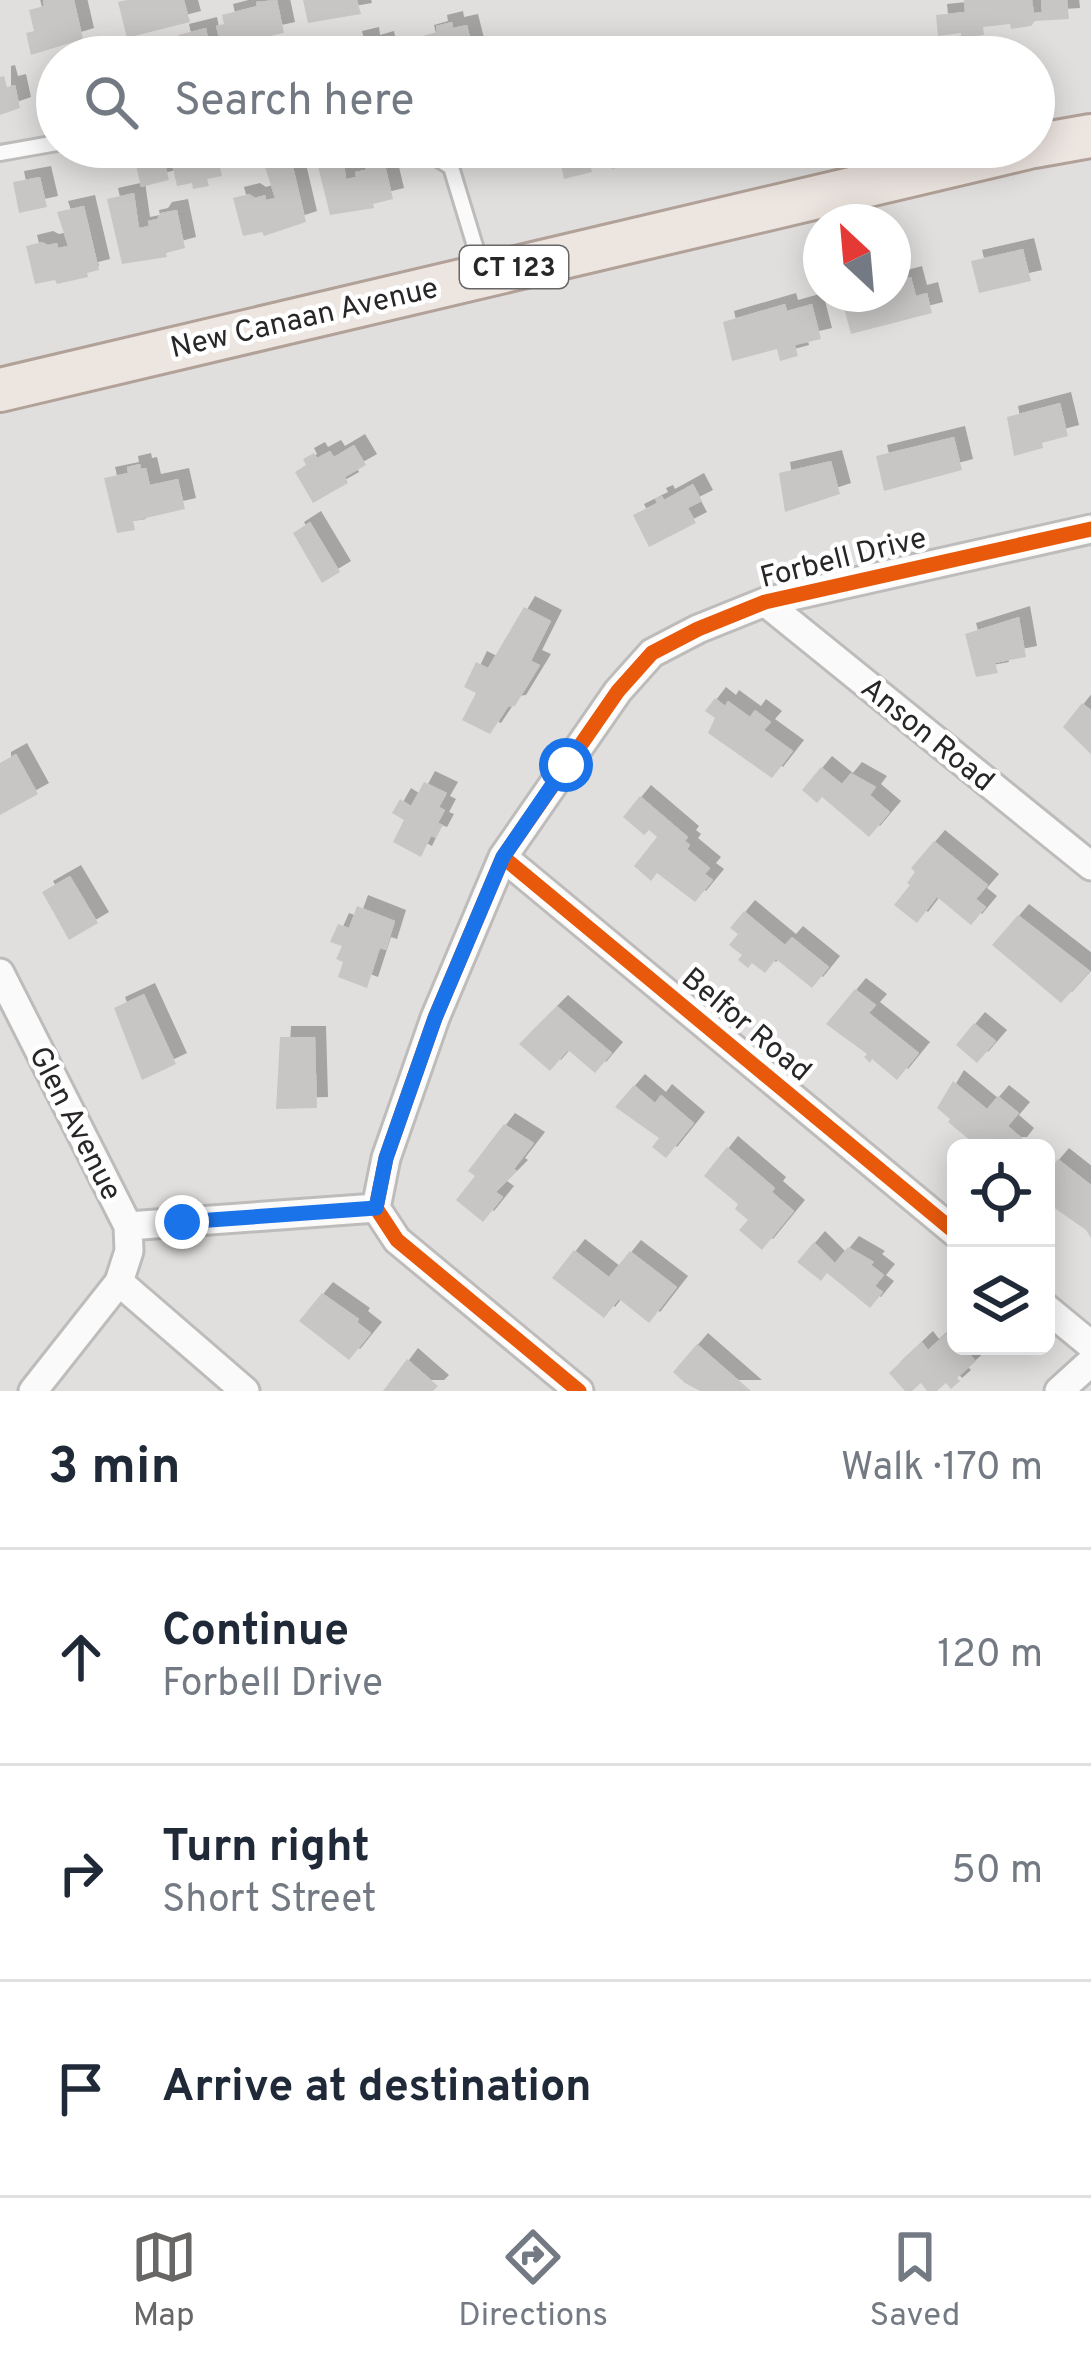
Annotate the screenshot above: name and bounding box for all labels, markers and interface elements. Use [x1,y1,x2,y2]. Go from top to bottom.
search box [36,36,1055,168]
icon: search [78,69,144,135]
text: Search here [174,74,414,131]
north arrow [803,204,911,312]
road number: CT 123 [460,246,568,288]
street label: New Canaan Avenue [167,271,442,368]
street label: Forbell Drive [757,521,931,598]
street label: Anson Road [852,671,1001,801]
route start [539,738,593,792]
street label: Belfor Road [673,961,818,1091]
street label: Glen Avenue [19,1041,128,1207]
map controls [947,1139,1055,1355]
button: locate [947,1139,1055,1247]
route end [155,1195,209,1249]
button: layers [947,1247,1055,1355]
text: 3 min [48,1437,181,1502]
text: Walk · 170 m [841,1445,1043,1494]
text: Continue [162,1604,349,1661]
icon: ahead [48,1624,114,1690]
text: 120 m [937,1632,1043,1681]
text: Forbell Drive [162,1661,383,1710]
text: Turn right [162,1820,370,1877]
icon: right [48,1840,114,1906]
text: 50 m [952,1848,1043,1897]
text: Short Street [162,1877,377,1926]
icon: arrive [48,2056,114,2122]
text: Arrive at destination [162,2060,592,2117]
tab: Map [131,2224,197,2338]
tab: Directions [458,2224,608,2338]
tab: Saved [870,2224,960,2338]

